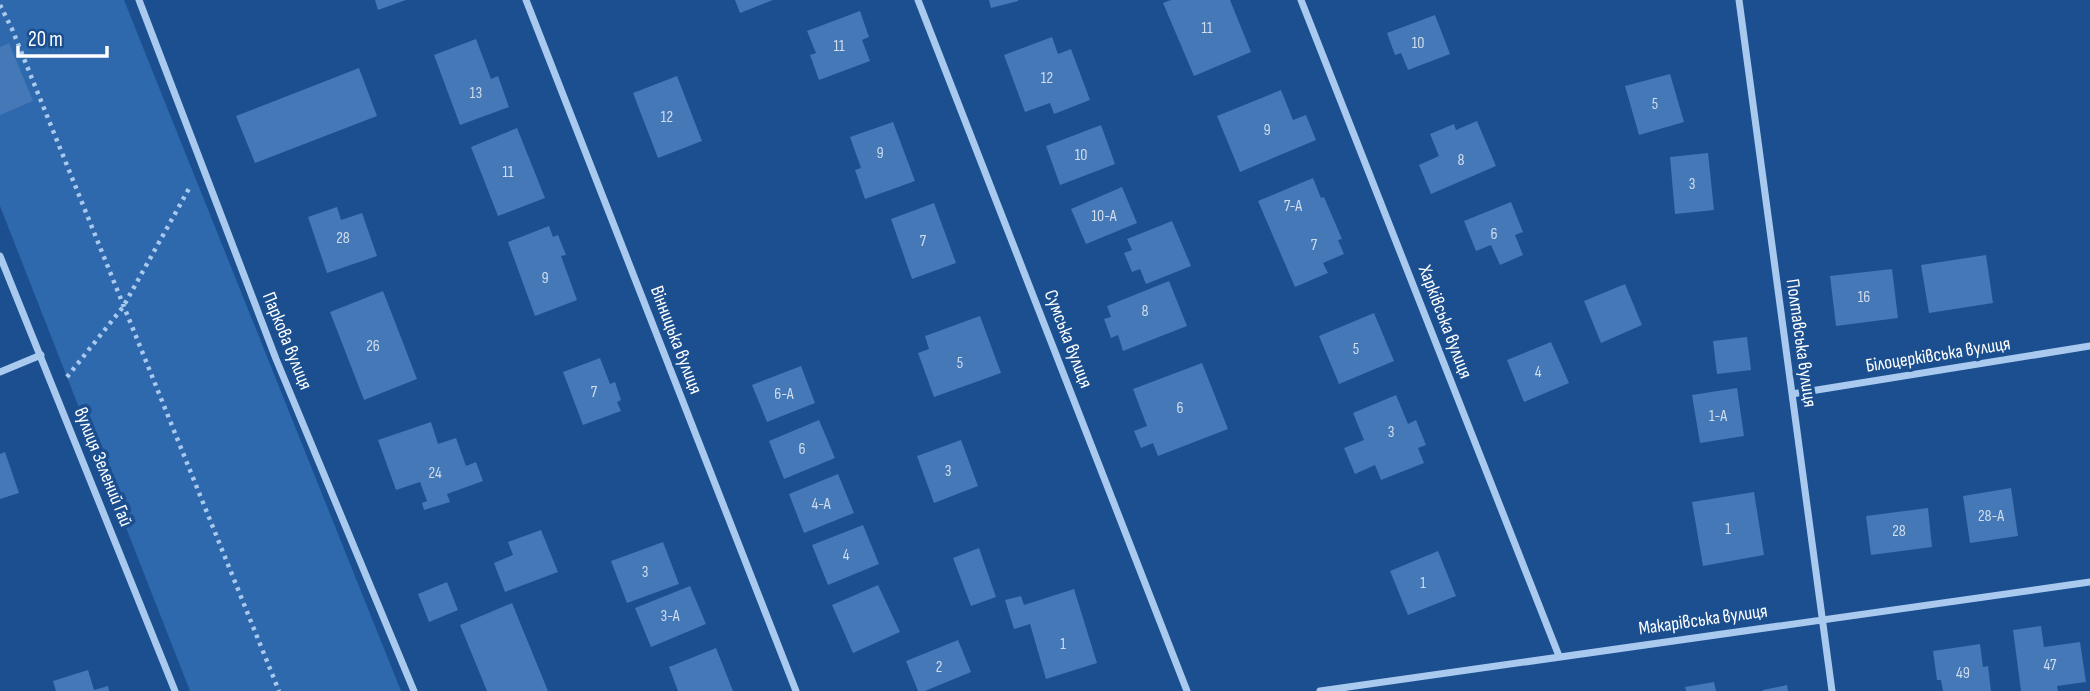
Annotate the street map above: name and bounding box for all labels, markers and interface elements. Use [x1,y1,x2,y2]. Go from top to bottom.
scale bar [18,14,107,58]
house number: 11 [1201,19,1213,38]
text: 20 m [28,27,63,52]
house number: 10 [1412,34,1424,53]
house number: 11 [833,37,845,56]
house number: 12 [1041,69,1053,88]
house number: 13 [470,84,482,103]
house number: 5 [1652,95,1658,114]
house number: 12 [661,108,673,127]
house number: 9 [1263,121,1271,140]
house number: 9 [876,144,884,163]
house number: 10 [1075,146,1087,165]
house number: 8 [1457,151,1465,170]
house number: 11 [502,163,514,182]
house number: 3 [1689,175,1695,194]
house number: 7-А [1284,197,1302,216]
house number: 10-А [1091,207,1117,226]
house number: 6 [1490,225,1498,244]
house number: 28 [336,229,350,248]
house number: 7 [920,232,927,251]
house number: 7 [1311,236,1318,255]
street label: Харківська вулиця [1413,261,1477,382]
house number: 9 [541,269,549,288]
street label: Полтавська вулиця [1781,277,1821,409]
street label: Вінницька вулиця [645,283,707,397]
street label: Сумська вулиця [1039,287,1097,391]
house number: 16 [1858,288,1870,307]
street label: Паркова вулиця [257,289,317,393]
house number: 8 [1141,302,1149,321]
street label: Білоцерківська вулиця [1864,332,2012,378]
house number: 26 [366,337,380,356]
house number: 5 [1353,340,1359,359]
house number: 5 [957,354,963,373]
house number: 4 [1535,363,1542,382]
house number: 7 [591,383,598,402]
house number: 6-А [774,385,794,404]
house number: 6 [1176,399,1184,418]
street label: вулиця Зелений Гай [69,404,137,530]
house number: 1-А [1709,407,1727,426]
house number: 3 [1388,423,1394,442]
house number: 6 [798,440,806,459]
house number: 3 [945,462,951,481]
house number: 24 [428,464,442,483]
house number: 4-А [811,495,831,514]
house number: 28-А [1978,507,2004,526]
house number: 1 [1725,520,1731,539]
house number: 28 [1892,522,1906,541]
house number: 4 [843,546,850,565]
house number: 3 [642,563,648,582]
house number: 1 [1420,574,1426,593]
street label: Макарівська вулиця [1637,600,1769,640]
house number: 3-А [660,607,680,626]
house number: 1 [1060,635,1066,654]
house number: 47 [2044,656,2057,675]
house number: 2 [936,658,942,677]
house number: 49 [1956,664,1970,683]

